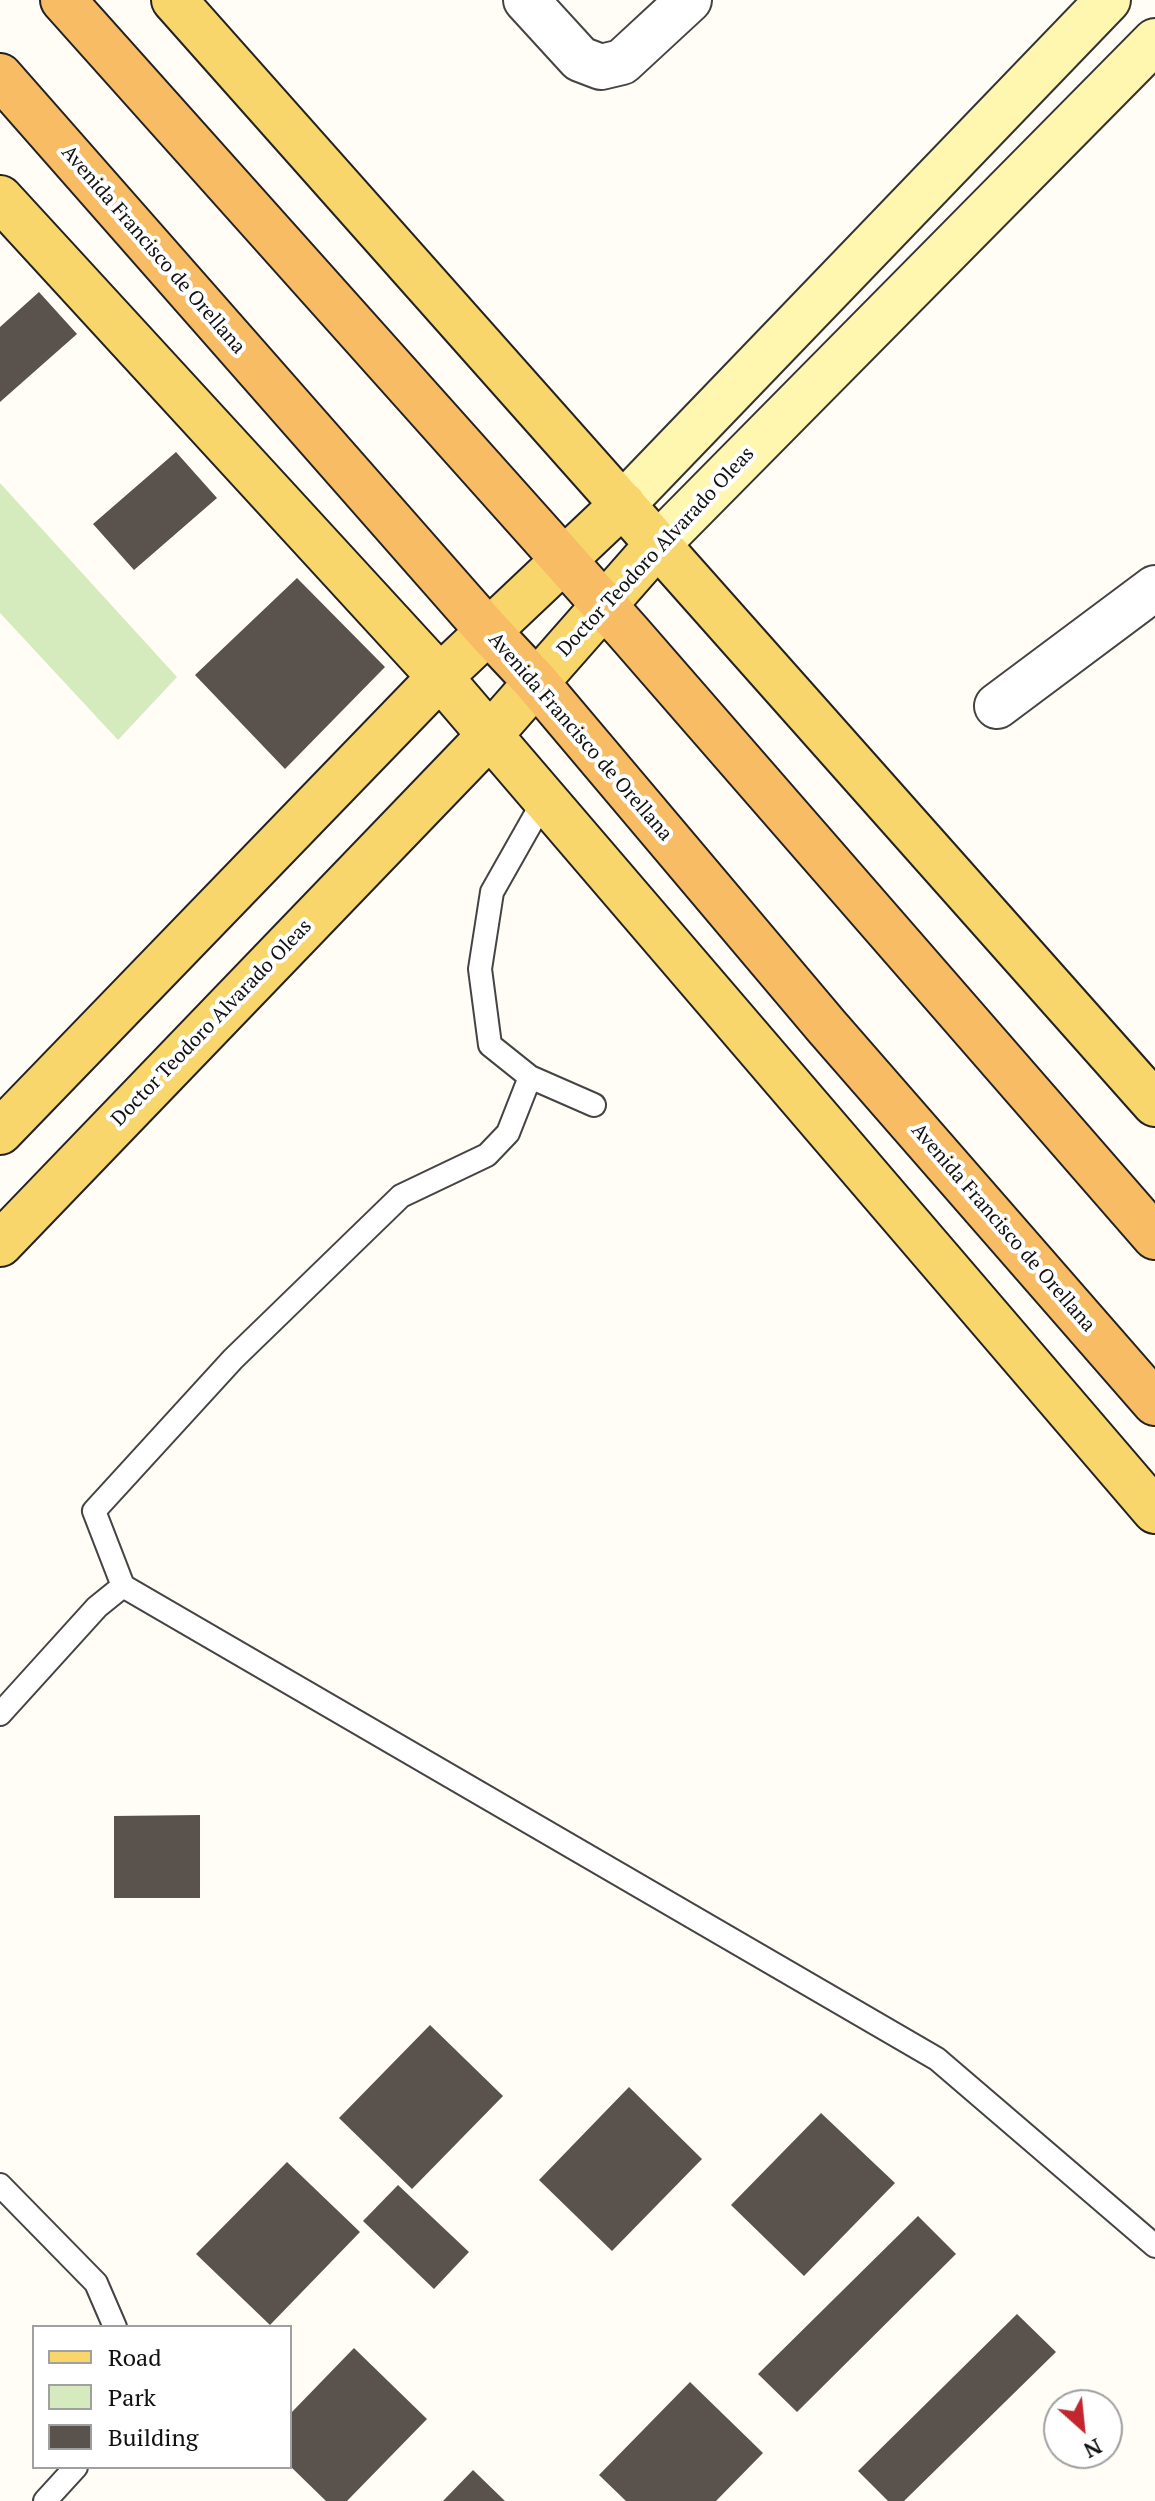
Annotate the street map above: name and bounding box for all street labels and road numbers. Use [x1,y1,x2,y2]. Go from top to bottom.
street label: Avenida Francisco de Orellana [56,141,250,359]
street label: Doctor Teodoro Alvarado Oleas [552,442,760,662]
street label: Avenida Francisco de Orellana [483,628,677,846]
street label: Doctor Teodoro Alvarado Oleas [107,915,317,1131]
street label: Avenida Francisco de Orellana [906,1119,1100,1337]

